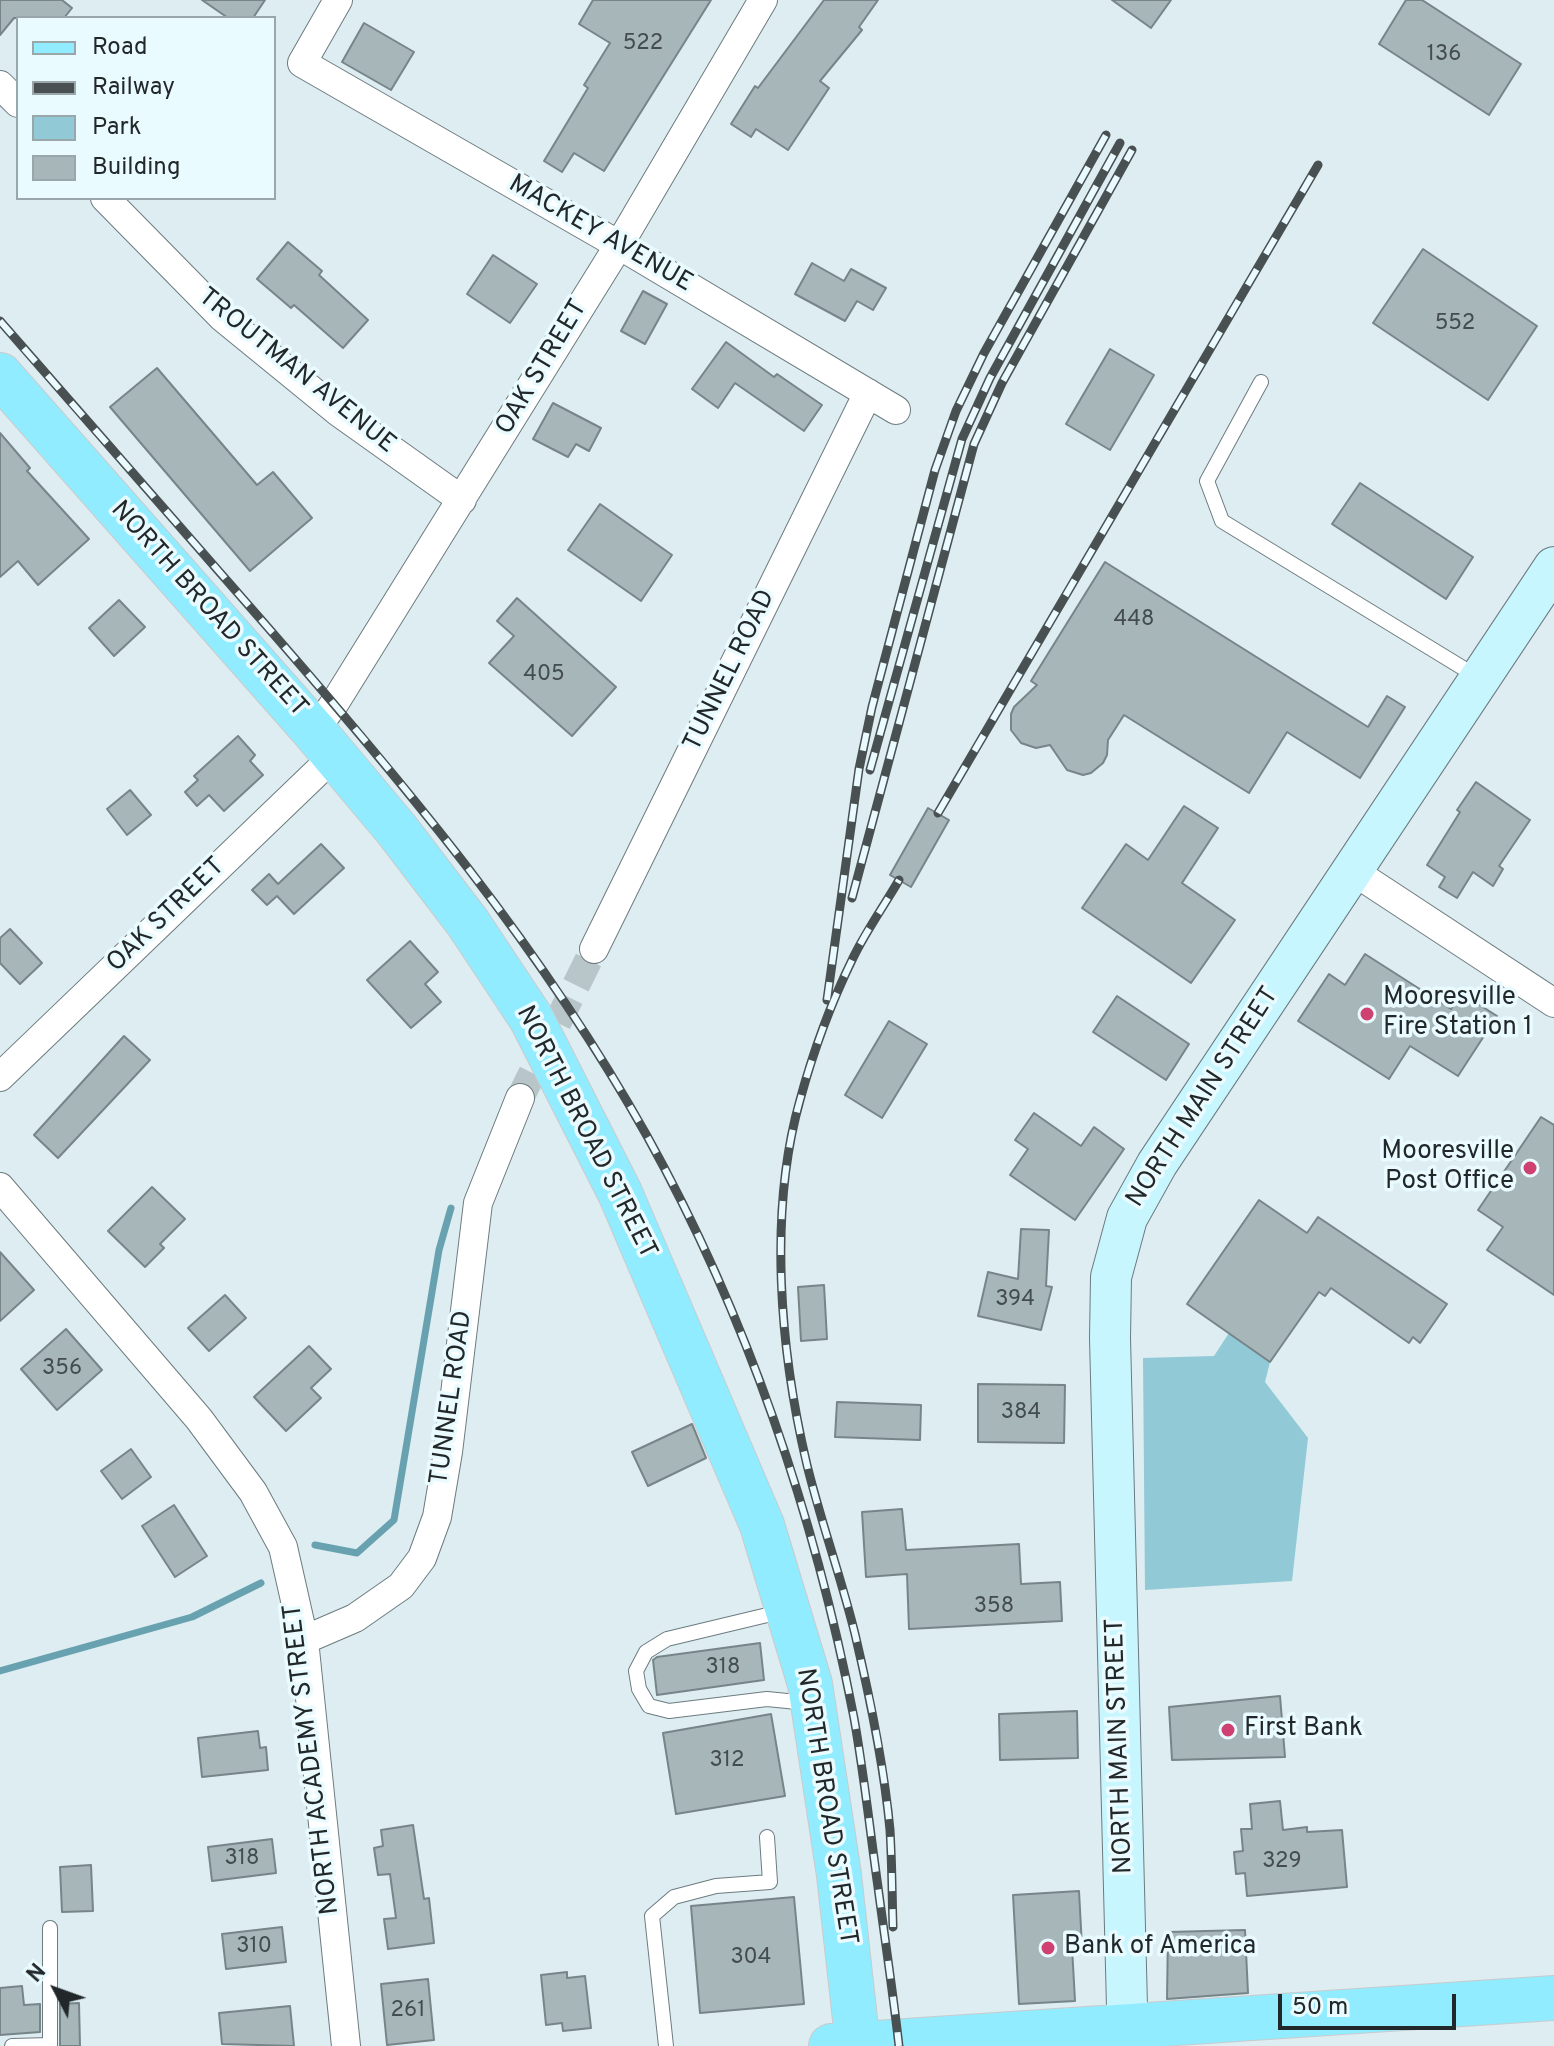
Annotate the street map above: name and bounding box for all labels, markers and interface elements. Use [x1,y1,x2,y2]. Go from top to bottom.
legend [16,16,276,200]
house number: 522 [623,32,663,58]
text: Road [92,33,148,63]
house number: 136 [1427,43,1461,69]
text: Railway [92,73,175,103]
text: Park [92,113,142,143]
text: Building [92,153,181,183]
street label: MACKEY AVENUE [502,170,698,300]
street label: TROUTMAN AVENUE [191,283,401,461]
street label: OAK STREET [491,295,595,441]
house number: 552 [1435,312,1475,338]
street label: NORTH BROAD STREET [103,496,313,724]
street label: TUNNEL ROAD [678,585,784,757]
house number: 448 [1114,608,1154,634]
house number: 405 [523,663,565,689]
street label: OAK STREET [102,852,232,980]
street label: NORTH MAIN STREET [1121,982,1287,1214]
place label: Mooresville Fire Station 1 [1383,983,1533,1044]
street label: NORTH BROAD STREET [508,1001,662,1265]
marker: Mooresville Fire Station 1 [1358,1005,1376,1023]
place label: Mooresville Post Office [1381,1137,1514,1198]
marker: Mooresville Post Office [1521,1159,1539,1177]
house number: 394 [995,1288,1035,1314]
street label: TUNNEL ROAD [425,1309,481,1487]
house number: 356 [42,1357,82,1383]
house number: 384 [1001,1401,1041,1427]
house number: 358 [974,1595,1014,1621]
street label: NORTH ACADEMY STREET [278,1602,348,1916]
street label: NORTH MAIN STREET [1101,1617,1141,1875]
house number: 318 [706,1656,740,1682]
street label: NORTH BROAD STREET [788,1666,862,1948]
place label: First Bank [1244,1714,1363,1746]
marker: First Bank [1219,1721,1237,1739]
house number: 312 [710,1749,744,1775]
house number: 318 [225,1847,259,1873]
house number: 329 [1262,1850,1302,1876]
place label: Bank of America [1064,1932,1256,1964]
house number: 310 [236,1935,272,1961]
marker: Bank of America [1039,1939,1057,1957]
house number: 304 [731,1946,771,1972]
north arrow [16,1950,96,2030]
text: N [22,1959,53,1989]
scale bar [1282,1978,1460,2028]
text: 50 m [1292,1993,1348,2023]
house number: 261 [391,1999,425,2025]

